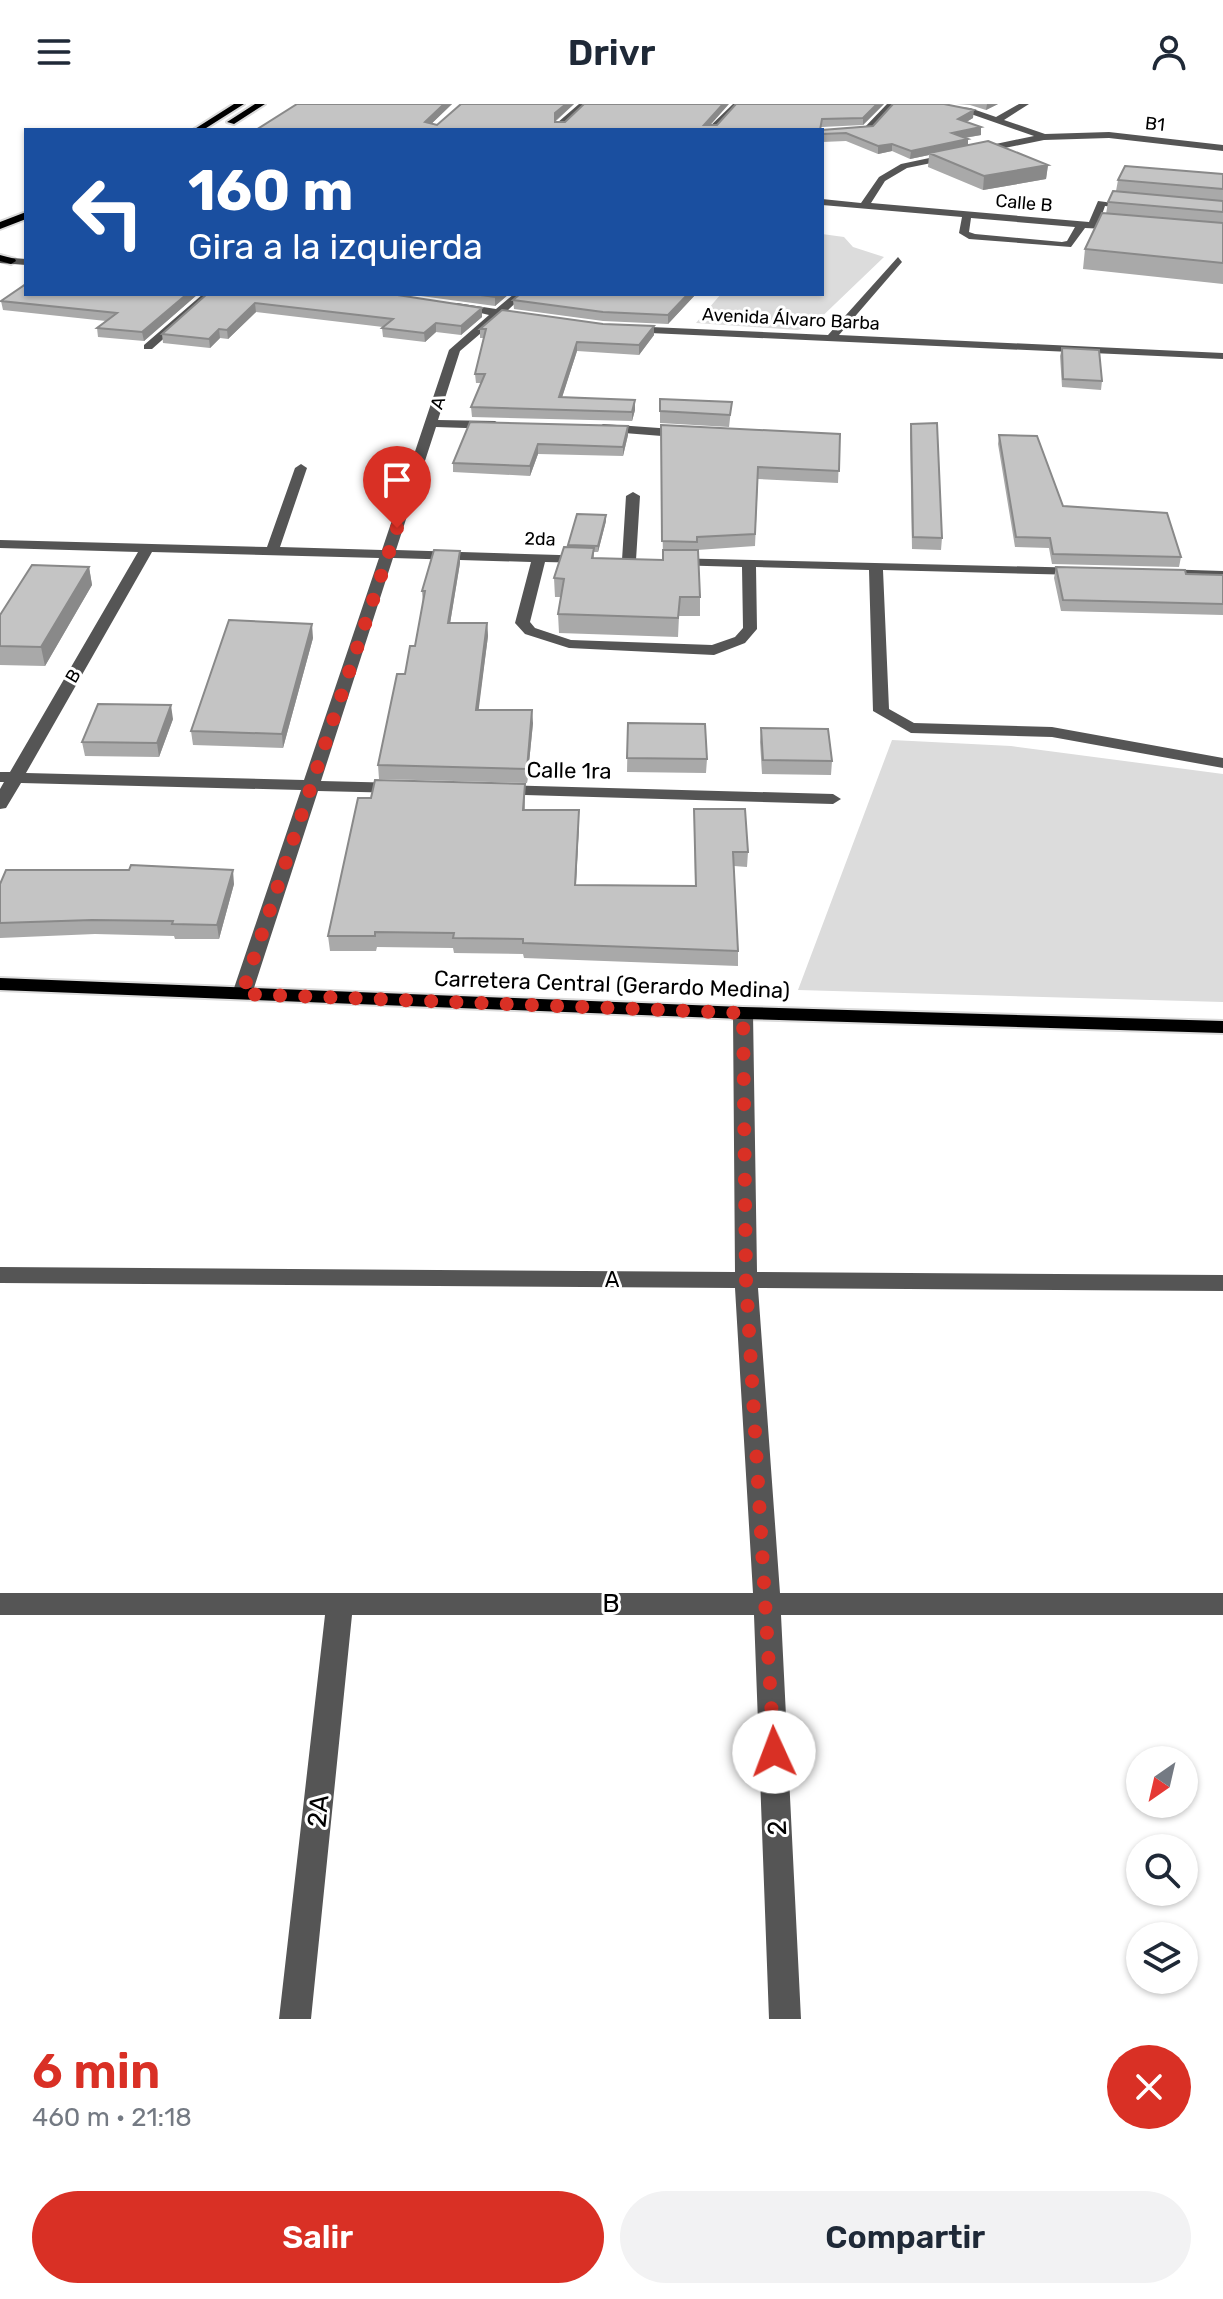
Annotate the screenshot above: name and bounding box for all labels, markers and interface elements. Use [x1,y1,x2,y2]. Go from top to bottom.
icon: menu [32,30,76,74]
icon: person [1147,30,1191,74]
text: Drivr [568,31,655,74]
street label: B1 [1144,112,1166,136]
text: 160 m [188,158,354,224]
icon: left [56,160,160,264]
street label: Calle B [995,190,1053,216]
text: Gira a la izquierda [188,225,483,268]
street label: Avenida Álvaro Barba [702,303,880,335]
street label: A [426,394,450,412]
pin [363,446,431,528]
icon: arrive [375,458,419,502]
street label: 2da [524,527,556,551]
street label: B [60,665,86,687]
street label: Calle 1ra [526,756,612,785]
street label: Carretera Central (Gerardo Medina) [434,965,790,1004]
street label: A [605,1266,620,1293]
street label: B [602,1588,620,1619]
position arrow [732,1710,816,1794]
north arrow [1126,1746,1198,1818]
map controls [1126,1746,1198,1994]
street label: 2A [301,1793,336,1829]
street label: 2 [762,1820,793,1836]
button: search [1126,1834,1198,1906]
button: layers [1126,1922,1198,1994]
text: 6 min [32,2043,160,2100]
button: close [1107,2045,1191,2129]
text: 460 m · 21:18 [32,2102,192,2133]
button: Salir [32,2191,604,2283]
button: Compartir [620,2191,1191,2283]

